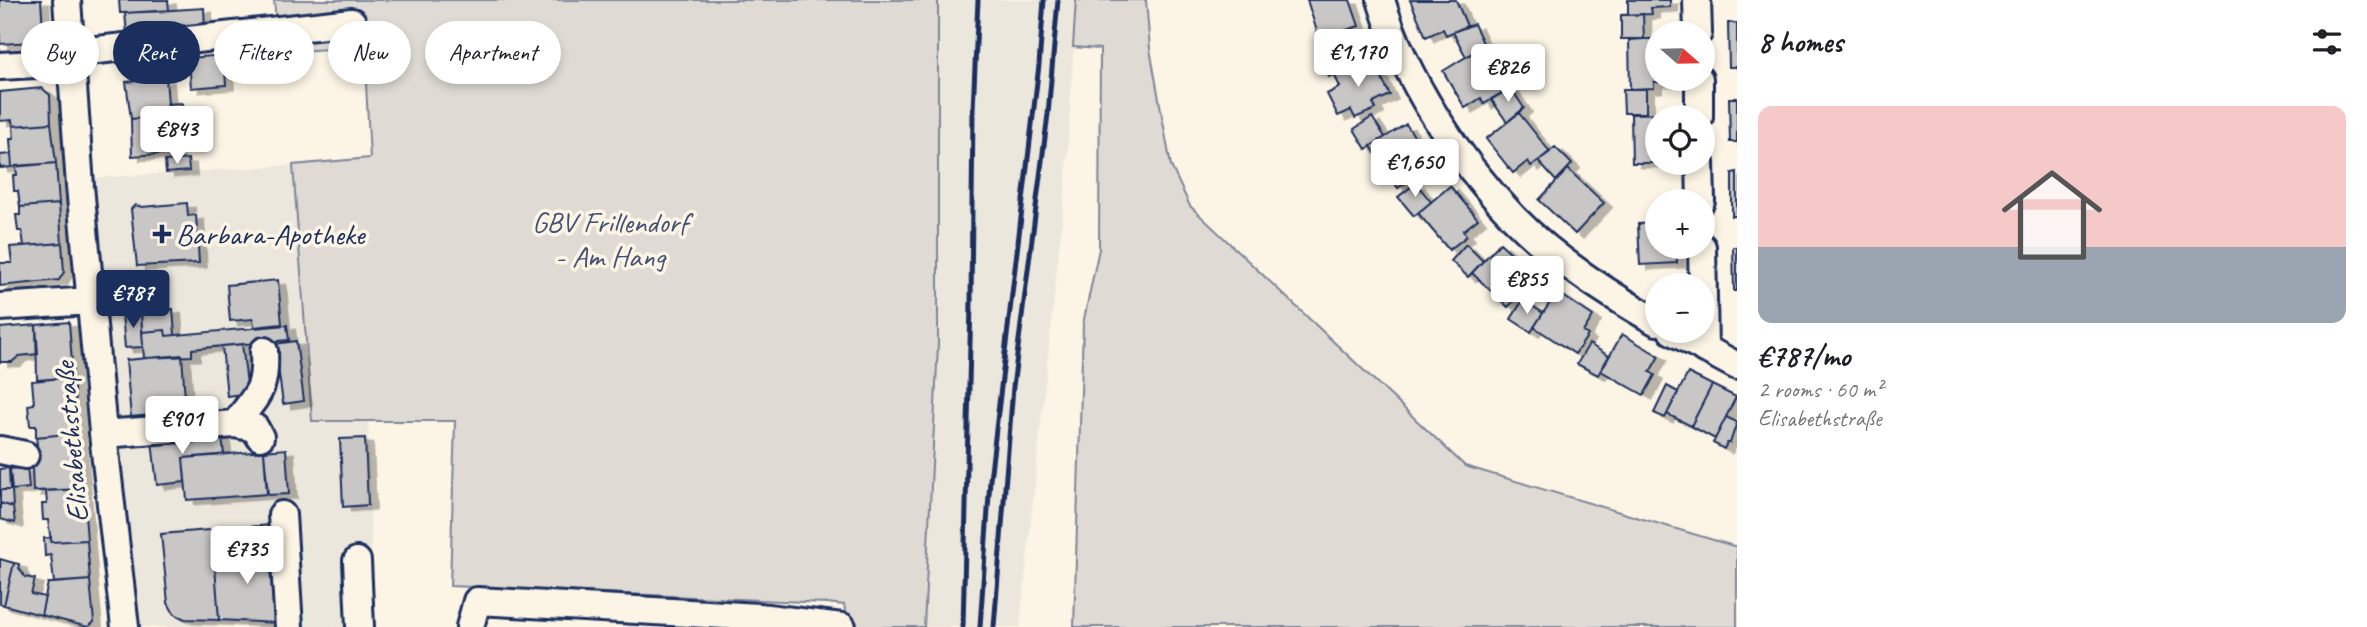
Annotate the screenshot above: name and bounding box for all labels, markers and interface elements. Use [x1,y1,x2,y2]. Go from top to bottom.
chip: Buy [21,21,99,84]
chip: Rent [113,21,200,84]
chip: Filters [214,21,314,84]
chip: New [328,21,411,84]
chip: Apartment [425,21,561,84]
north arrow [1645,21,1715,91]
map controls [1645,21,1715,343]
text: 8 homes [1758,23,1843,61]
icon: filters [2308,23,2346,61]
pin: €1,170 [1301,29,1415,89]
text: €1,170 [1330,37,1386,66]
pin: €826 [1467,44,1549,104]
text: €826 [1487,52,1529,81]
button: locate [1645,105,1715,175]
pin: €843 [136,106,218,166]
text: €843 [156,114,198,143]
pin: €1,650 [1358,140,1472,199]
text: €1,650 [1387,147,1443,176]
icon: home [1989,152,2115,278]
button: + [1645,189,1715,259]
park label: GBV Frillendorf - Am Hang [532,203,694,275]
place label: Barbara-Apotheke [176,215,367,253]
marker: Barbara-Apotheke [154,226,170,242]
pin: €855 [1486,256,1568,316]
text: €855 [1507,264,1547,293]
pin: €787 [92,270,174,330]
button: − [1645,273,1715,343]
text: €787 [112,278,154,307]
text: €787/mo [1758,337,1850,375]
street label: Elisabethstraße [45,358,97,524]
text: 2 rooms · 60 m² [1758,375,1882,404]
pin: €901 [141,396,223,456]
text: €901 [161,404,203,433]
text: Elisabethstraße [1758,404,1881,433]
pin: €735 [206,526,288,586]
text: €735 [227,534,267,563]

